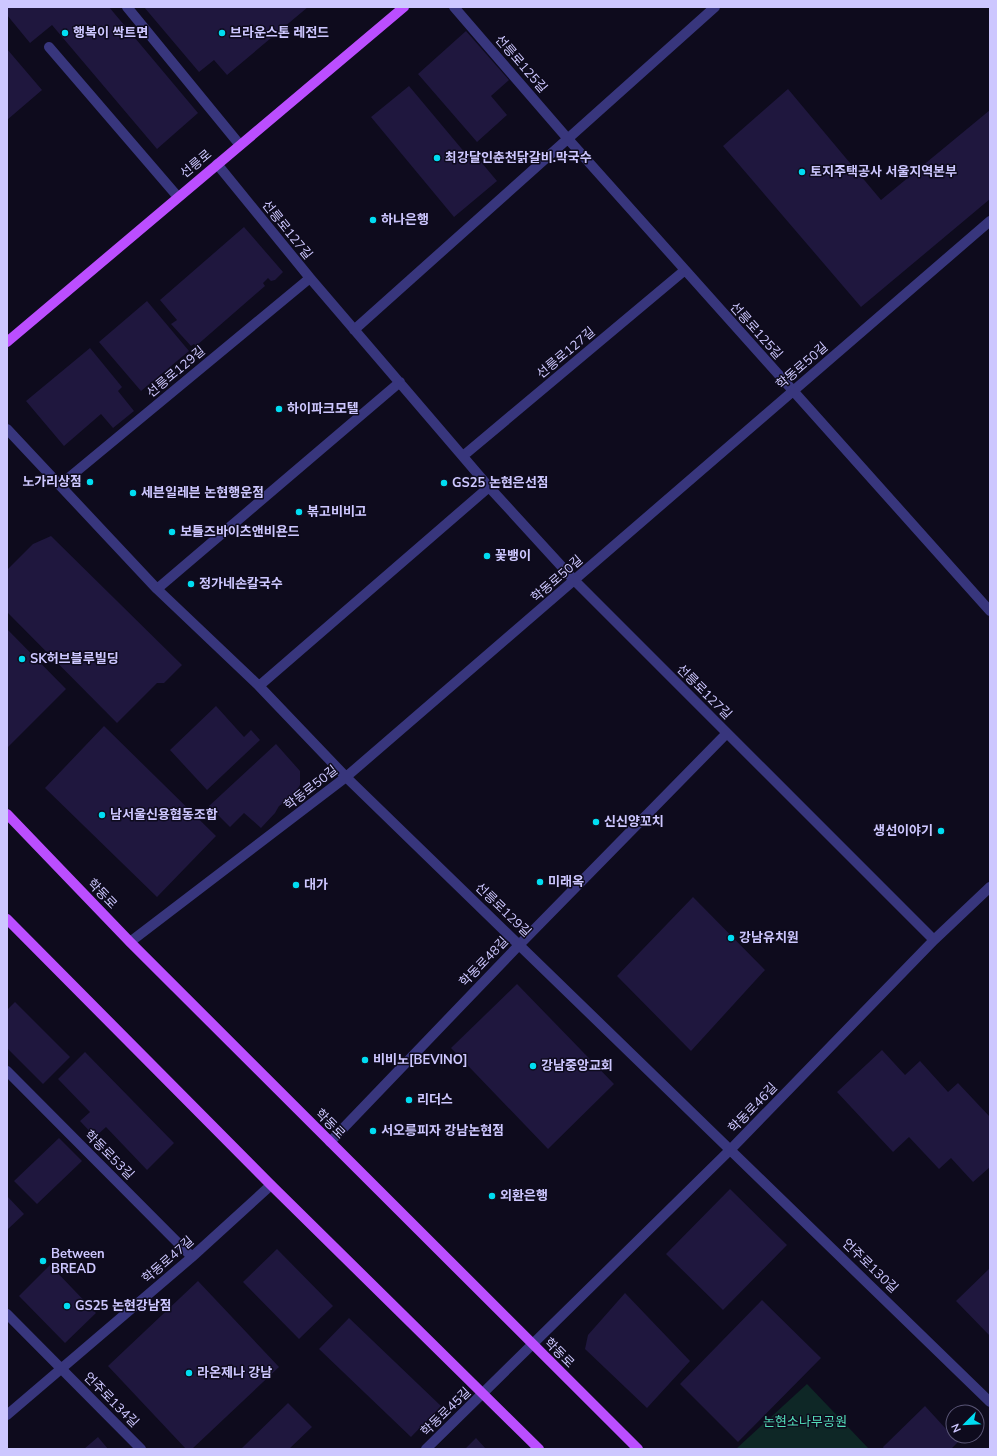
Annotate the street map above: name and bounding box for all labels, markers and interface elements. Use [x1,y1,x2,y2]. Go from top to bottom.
place label: 행복이 싹트면 [73,24,148,42]
place label: 브라운스톤 레전드 [230,24,329,42]
marker: 행복이 싹트면 [60,28,70,38]
marker: 브라운스톤 레전드 [217,28,227,38]
street label: 선릉로125길 [491,31,551,97]
street label: 선릉로 [176,146,216,182]
place label: 최강달인춘천닭갈비.막국수 [445,149,592,167]
marker: 최강달인춘천닭갈비.막국수 [432,153,442,163]
place label: 토지주택공사 서울지역본부 [810,163,957,181]
marker: 토지주택공사 서울지역본부 [797,167,807,177]
street label: 선릉로127길 [258,197,316,263]
place label: 하나은행 [381,211,429,229]
marker: 하나은행 [368,215,378,225]
street label: 선릉로125길 [725,299,787,363]
street label: 선릉로127길 [533,323,599,383]
street label: 학동로50길 [772,338,832,394]
street label: 선릉로129길 [143,342,209,402]
place label: 하이파크모텔 [287,400,359,418]
marker: 하이파크모텔 [274,404,284,414]
place label: 노가리상점 [22,473,82,491]
place label: GS25 논현은선점 [452,474,549,492]
marker: 노가리상점 [85,477,95,487]
marker: GS25 논현은선점 [439,478,449,488]
place label: 세븐일레븐 논현행운점 [141,484,264,502]
marker: 세븐일레븐 논현행운점 [128,488,138,498]
place label: 볶고비비고 [307,503,367,521]
marker: 볶고비비고 [294,507,304,517]
place label: 보틀즈바이츠앤비욘드 [180,523,300,541]
marker: 보틀즈바이츠앤비욘드 [167,527,177,537]
place label: 꽃뱅이 [495,547,531,565]
marker: 꽃뱅이 [482,551,492,561]
street label: 학동로50길 [527,551,587,607]
place label: 정가네손칼국수 [199,575,283,593]
marker: 정가네손칼국수 [186,579,196,589]
place label: SK허브블루빌딩 [30,650,119,668]
marker: SK허브블루빌딩 [17,654,27,664]
street label: 선릉로127길 [672,660,736,724]
street label: 학동로50길 [280,761,342,815]
place label: 남서울신용협동조합 [110,806,218,824]
marker: 남서울신용협동조합 [97,810,107,820]
place label: 신신양꼬치 [604,813,664,831]
marker: 신신양꼬치 [591,817,601,827]
place label: 생선이야기 [873,822,933,840]
marker: 생선이야기 [936,826,946,836]
place label: 미래옥 [548,873,584,891]
street label: 학동로 [83,875,121,913]
place label: 대가 [304,876,328,894]
marker: 미래옥 [535,877,545,887]
street label: 선릉로129길 [471,879,535,941]
marker: 대가 [291,880,301,890]
place label: 강남유치원 [739,929,799,947]
street label: 학동로48길 [455,933,513,991]
marker: 강남유치원 [726,933,736,943]
place label: 비비노[BEVINO] [373,1051,468,1069]
marker: 비비노[BEVINO] [360,1055,370,1065]
place label: 강남중앙교회 [541,1057,613,1075]
marker: 강남중앙교회 [528,1061,538,1071]
street label: 학동로46길 [724,1079,782,1137]
place label: 리더스 [417,1091,453,1109]
marker: 리더스 [404,1095,414,1105]
street label: 학동로 [311,1105,349,1143]
place label: 서오릉피자 강남논현점 [381,1122,504,1140]
street label: 학동로53길 [80,1126,138,1184]
marker: 서오릉피자 강남논현점 [368,1126,378,1136]
place label: 외환은행 [500,1187,548,1205]
marker: 외환은행 [487,1191,497,1201]
street label: 학동로47길 [138,1232,198,1288]
street label: 언주로130길 [838,1235,902,1297]
place label: Between BREAD [51,1245,105,1278]
marker: Between BREAD [38,1256,48,1266]
place label: GS25 논현강남점 [75,1297,172,1315]
marker: GS25 논현강남점 [62,1301,72,1311]
street label: 학동로 [540,1334,578,1372]
place label: 라온제나 강남 [197,1364,272,1382]
street label: 언주로134길 [79,1368,143,1432]
marker: 라온제나 강남 [184,1368,194,1378]
street label: 학동로45길 [417,1383,475,1441]
north arrow [945,1404,985,1444]
park label: 논현소나무공원 [763,1413,847,1431]
text: N [948,1421,965,1435]

